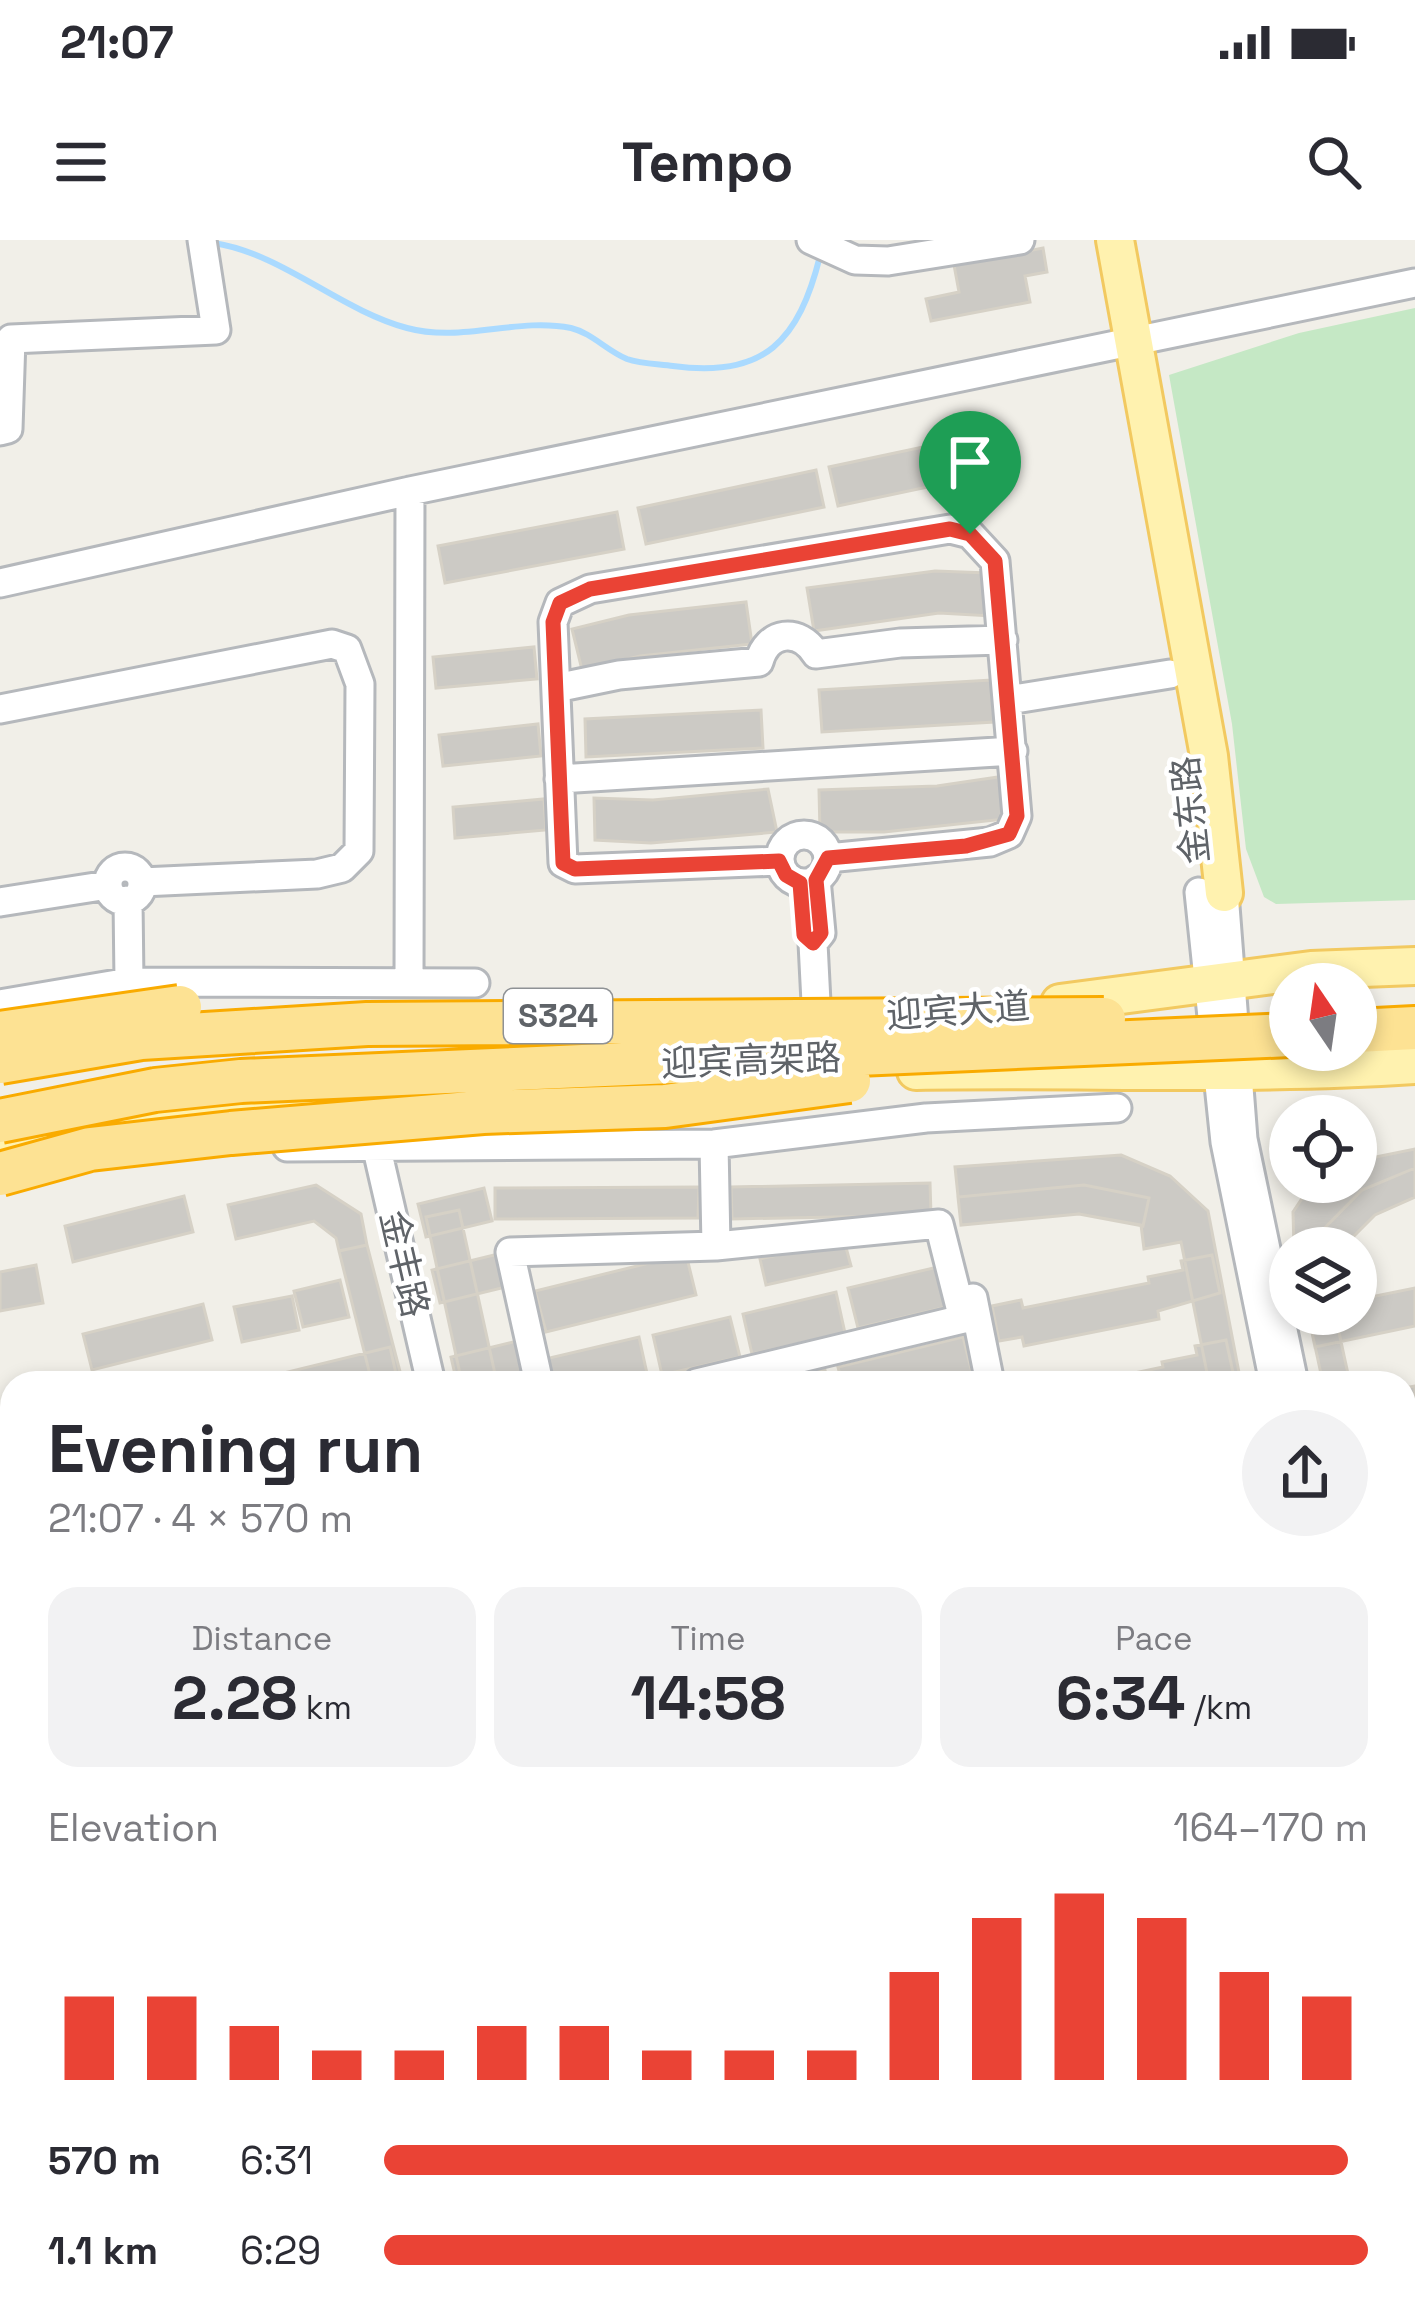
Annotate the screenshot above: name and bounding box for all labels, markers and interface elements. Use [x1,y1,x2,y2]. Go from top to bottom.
text: 21:07 [60,14,174,71]
text: Tempo [622,128,793,197]
icon: menu [48,129,114,195]
icon: search [1301,129,1367,195]
pin [919,411,1021,534]
icon: arrive [937,429,1003,495]
street label: 金东路 [1162,754,1220,866]
north arrow [1269,963,1377,1071]
map controls [1269,963,1377,1335]
street label: 迎宾大道 [885,983,1031,1039]
road number: S324 [504,989,612,1043]
street label: 迎宾高架路 [660,1035,842,1087]
button: locate [1269,1095,1377,1203]
street label: 金丰路 [369,1206,439,1322]
button: layers [1269,1227,1377,1335]
text: Evening run [48,1407,423,1491]
button: share [1242,1410,1368,1536]
text: 21:07 · 4 × 570 m [48,1494,353,1543]
text: Distance [192,1618,332,1660]
text: Time [670,1618,746,1660]
text: Pace [1115,1618,1193,1660]
text: 2.28 [172,1660,297,1737]
text: 14:58 [630,1660,786,1737]
text: 6:34 [1056,1660,1185,1737]
text: km [297,1687,352,1729]
text: /km [1185,1687,1252,1729]
text: Elevation [48,1803,219,1852]
text: 164–170 m [1173,1803,1368,1852]
text: 570 m [48,2136,161,2185]
text: 6:31 [240,2136,313,2185]
text: 1.1 km [48,2226,158,2275]
text: 6:29 [240,2226,321,2275]

